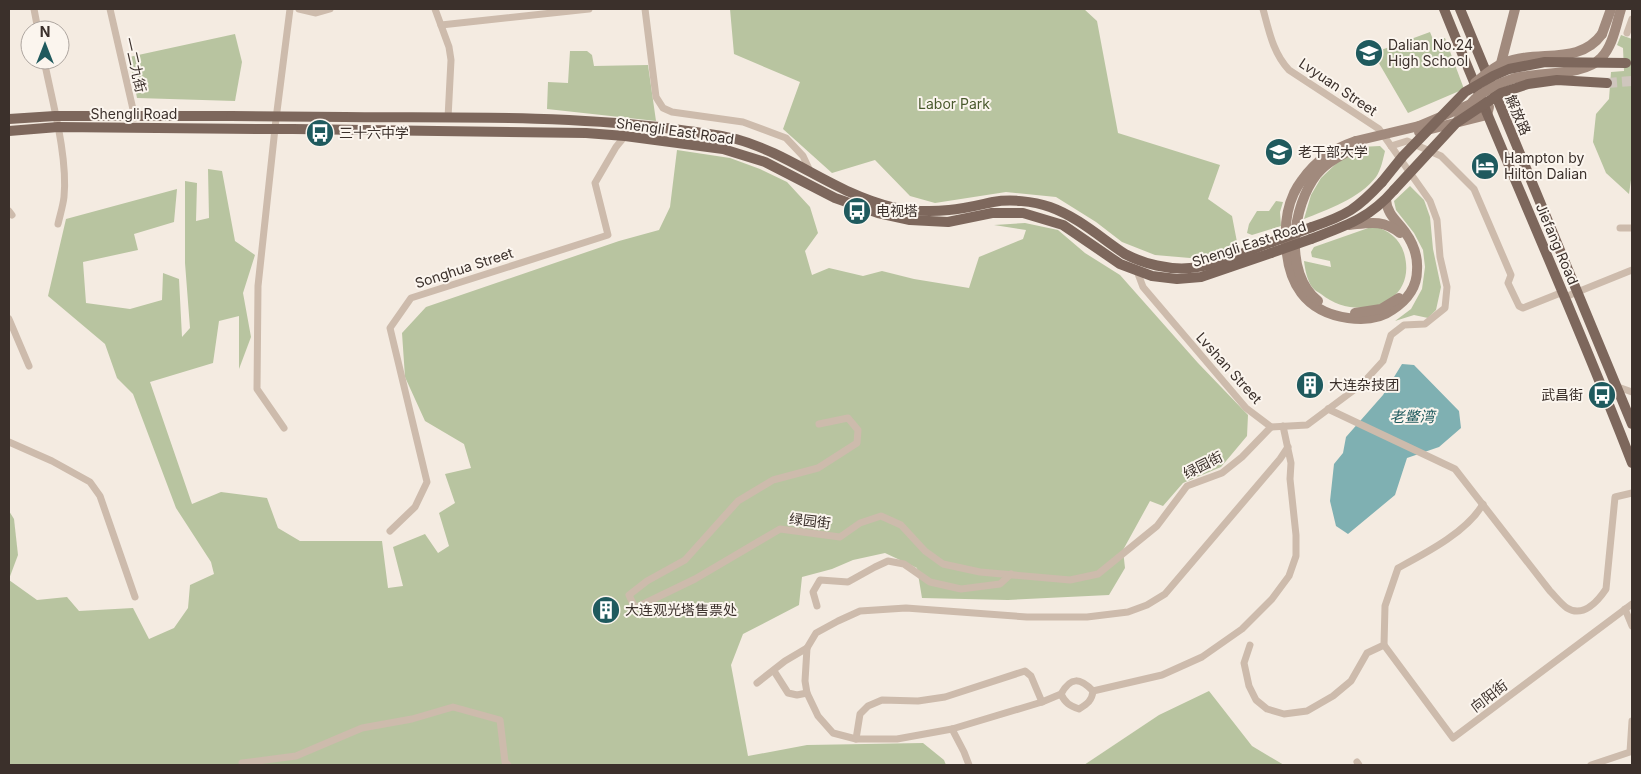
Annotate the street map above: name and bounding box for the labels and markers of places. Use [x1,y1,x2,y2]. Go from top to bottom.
place label: Dalian No.24 High School [1388,36,1473,69]
school or university icon: Dalian No.24 High School [1354,38,1384,68]
bus stop icon: 三十六中学 [305,118,335,148]
place label: 三十六中学 [339,124,409,141]
school or university icon: 老干部大学 [1264,137,1294,167]
place label: 老干部大学 [1298,143,1368,160]
place label: Hampton by Hilton Dalian [1504,149,1587,182]
hotel icon: Hampton by Hilton Dalian [1470,151,1500,181]
bus stop icon: 电视塔 [842,196,872,226]
place label: 电视塔 [876,202,918,219]
building icon: 大连杂技团 [1295,370,1325,400]
place label: 大连杂技团 [1329,376,1399,393]
bus stop icon: 武昌街 [1587,380,1617,410]
place label: 武昌街 [1541,386,1583,403]
building icon: 大连观光塔售票处 [591,595,621,625]
place label: 大连观光塔售票处 [625,601,737,618]

